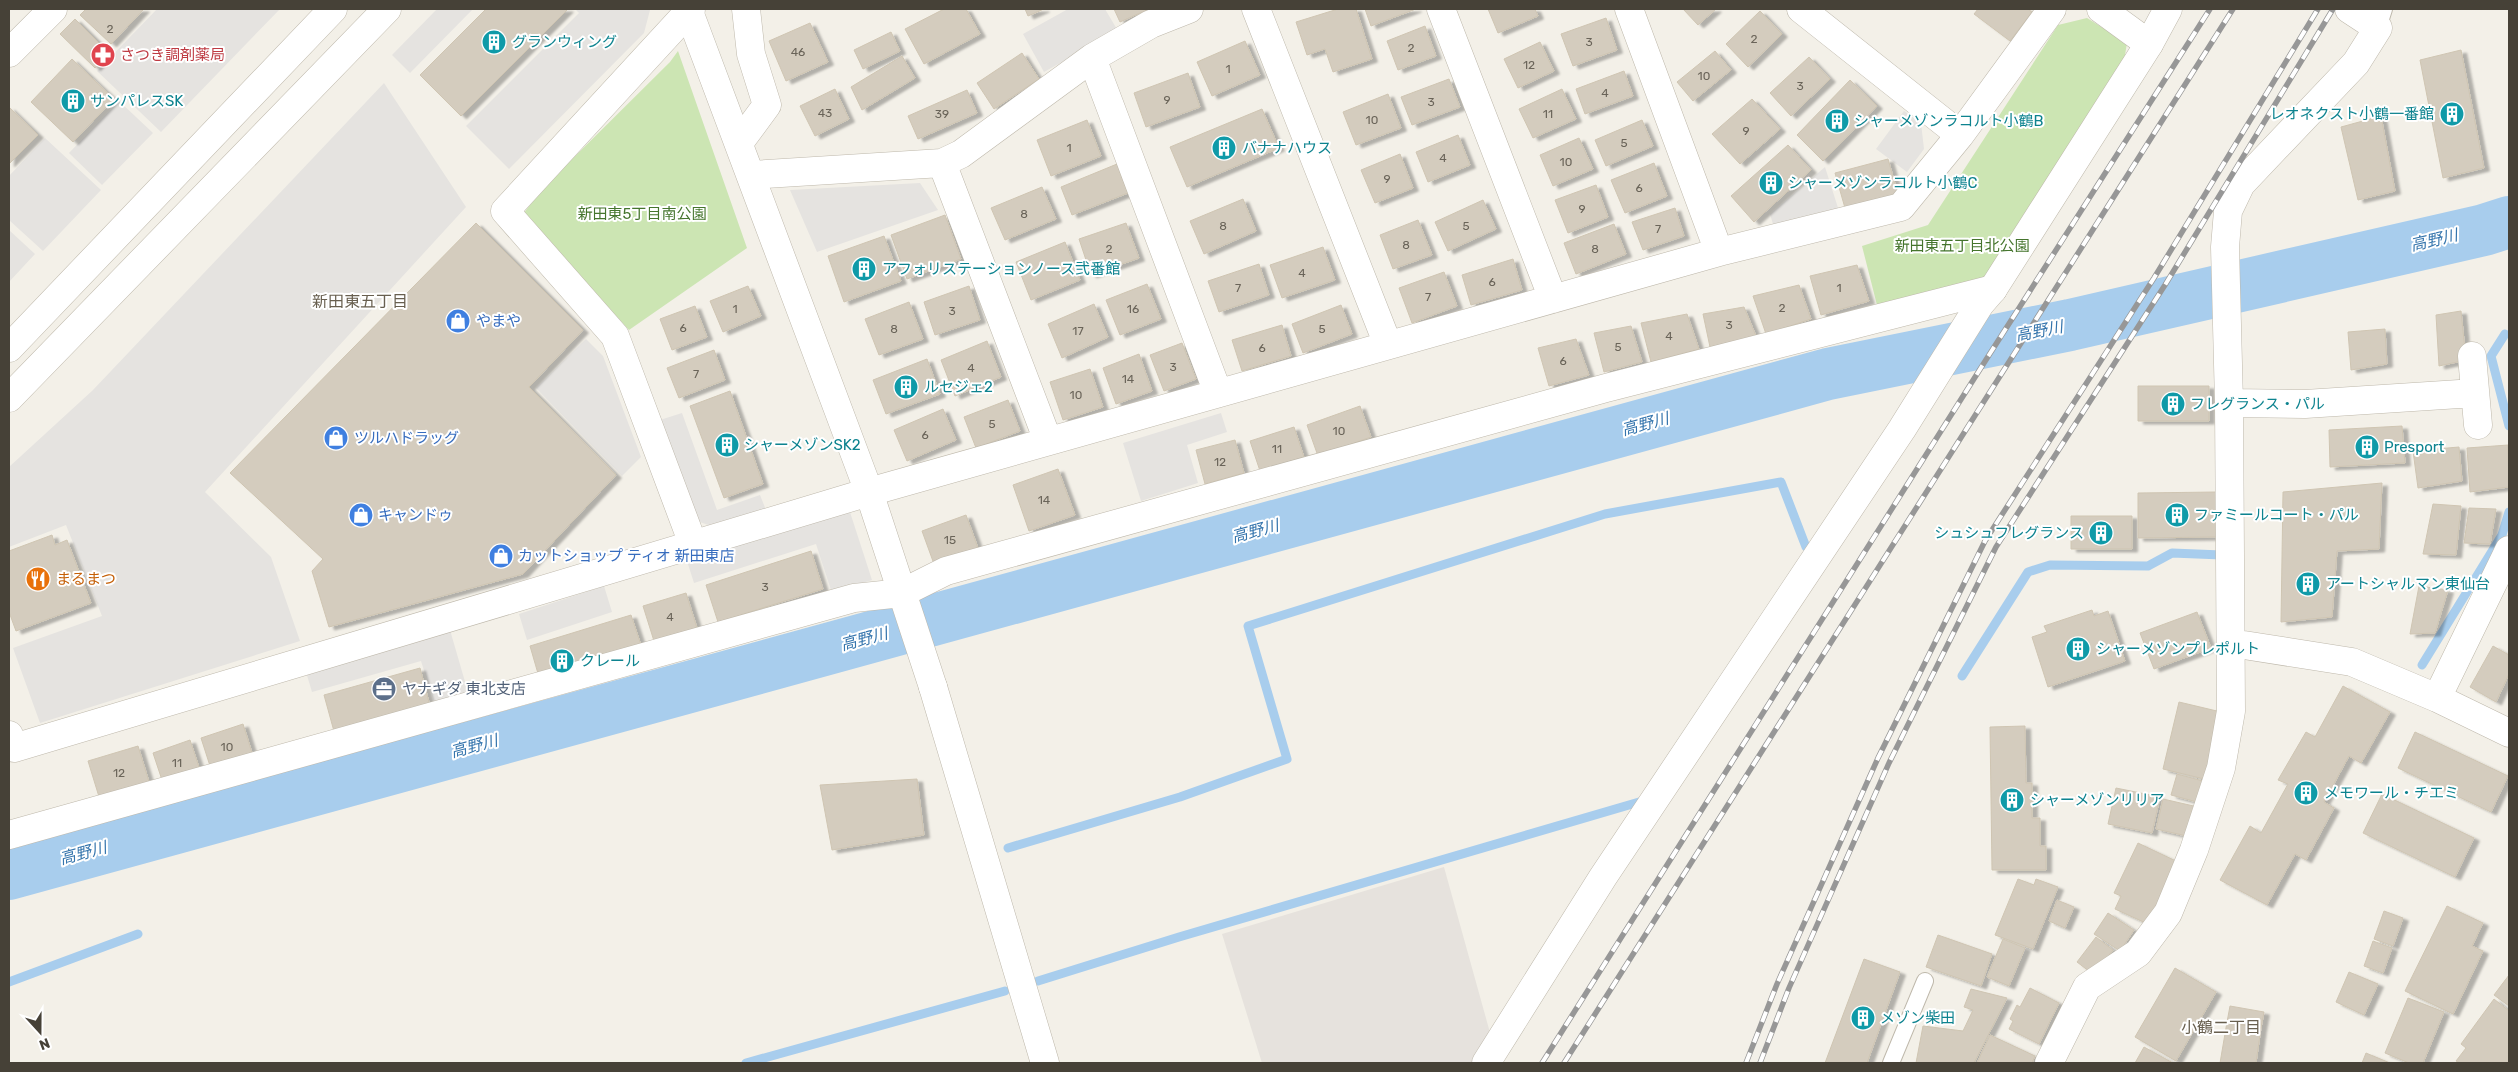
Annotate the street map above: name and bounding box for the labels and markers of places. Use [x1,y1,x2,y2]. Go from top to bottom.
building icon: グランウィング [481,29,507,55]
place label: グランウィング [512,33,617,51]
pharmacy icon: さつき調剤薬局 [90,42,116,68]
place label: さつき調剤薬局 [120,46,225,64]
building icon: サンパレスSK [60,88,86,114]
place label: サンパレスSK [90,92,183,110]
building icon: レオネクスト小鶴一番館 [2439,101,2465,127]
place label: レオネクスト小鶴一番館 [2269,105,2434,123]
building icon: シャーメゾンラコルト小鶴B [1824,108,1850,134]
place label: シャーメゾンラコルト小鶴B [1854,112,2043,130]
building icon: バナナハウス [1211,135,1237,161]
place label: バナナハウス [1242,139,1332,157]
building icon: シャーメゾンラコルト小鶴C [1758,170,1784,196]
place label: シャーメゾンラコルト小鶴C [1788,174,1977,192]
building icon: アフォリステーションノース弐番館 [851,256,877,282]
place label: アフォリステーションノース弐番館 [882,260,1120,278]
shop icon: やまや [445,308,471,334]
place label: やまや [476,312,521,330]
building icon: ルセジェ2 [893,374,919,400]
place label: ルセジェ2 [924,378,993,396]
building icon: フレグランス・パル [2160,391,2186,417]
place label: フレグランス・パル [2190,395,2325,413]
shop icon: ツルハドラッグ [323,425,349,451]
place label: ツルハドラッグ [354,429,459,447]
building icon: シャーメゾンSK2 [714,432,740,458]
building icon: Presport [2354,434,2380,460]
place label: シャーメゾンSK2 [744,436,861,454]
place label: Presport [2384,438,2444,456]
shop icon: キャンドゥ [348,502,374,528]
building icon: ファミールコート・パル [2164,502,2190,528]
place label: キャンドゥ [378,506,453,524]
place label: ファミールコート・パル [2194,506,2359,524]
building icon: シュシュフレグランス [2088,520,2114,546]
place label: シュシュフレグランス [1934,524,2084,542]
shop icon: カットショップ ティオ 新田東店 [488,543,514,569]
place label: カットショップ ティオ 新田東店 [518,547,734,565]
restaurant icon: まるまつ [25,566,51,592]
place label: まるまつ [56,570,116,588]
building icon: アートシャルマン東仙台 [2295,571,2321,597]
place label: アートシャルマン東仙台 [2326,575,2490,593]
building icon: シャーメゾンプレポルト [2065,636,2091,662]
place label: シャーメゾンプレポルト [2096,640,2260,658]
building icon: クレール [549,648,575,674]
place label: クレール [580,652,640,670]
office icon: ヤナギダ 東北支店 [371,676,397,702]
place label: ヤナギダ 東北支店 [402,680,526,698]
building icon: メモワール・チエミ [2293,780,2319,806]
place label: メモワール・チエミ [2324,784,2459,802]
building icon: シャーメゾンリリア [1999,787,2025,813]
place label: シャーメゾンリリア [2030,791,2164,809]
building icon: メゾン柴田 [1850,1005,1876,1031]
place label: メゾン柴田 [1880,1009,1955,1027]

